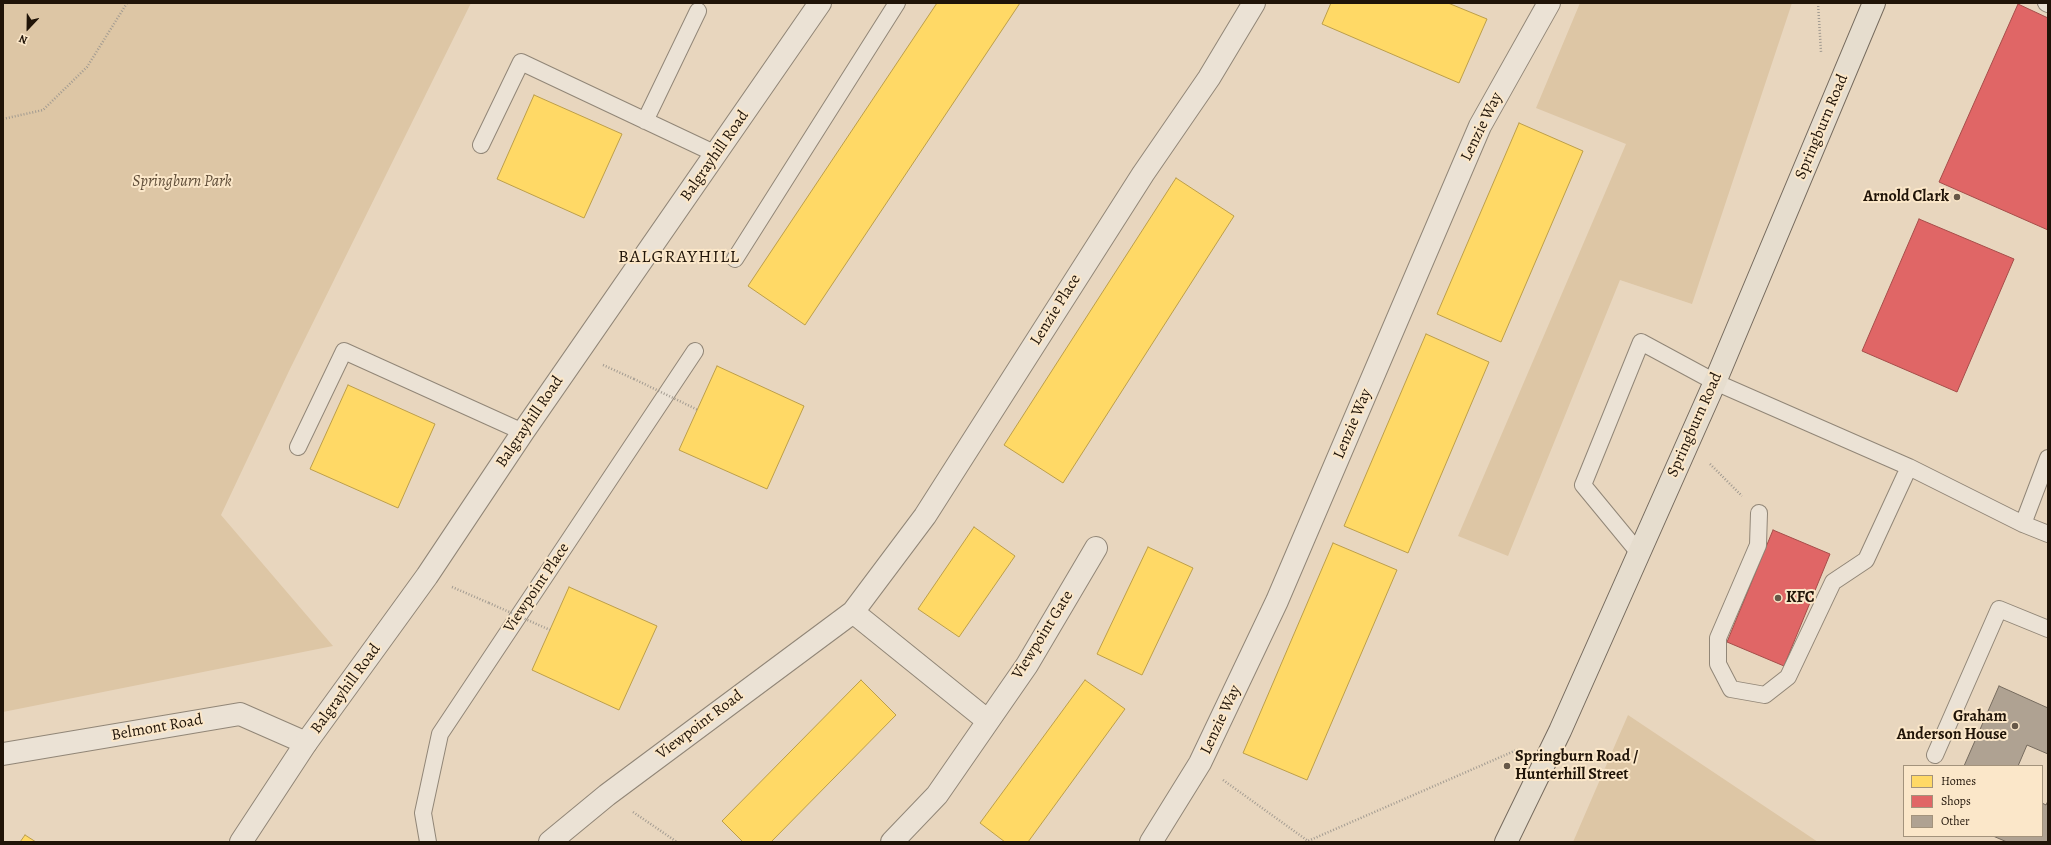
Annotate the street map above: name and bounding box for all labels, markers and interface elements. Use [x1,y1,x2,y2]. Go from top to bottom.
north arrow [8,8,48,48]
text: N [17,31,30,48]
street label: Springburn Road [1791,71,1853,183]
street label: Lenzie Way [1457,89,1507,165]
street label: Balgrayhill Road [677,107,753,205]
park label: Springburn Park [132,172,232,192]
place label: Arnold Clark [1863,187,1949,207]
marker: Arnold Clark [1952,192,1962,202]
district label: BALGRAYHILL [618,247,740,269]
street label: Lenzie Place [1027,271,1085,349]
street label: Springburn Road [1663,370,1727,480]
street label: Balgrayhill Road [492,372,568,472]
street label: Lenzie Way [1330,386,1376,462]
street label: Viewpoint Place [500,539,574,637]
street label: Viewpoint Gate [1008,587,1078,683]
place label: KFC [1786,588,1815,608]
marker: KFC [1773,593,1783,603]
street label: Balgrayhill Road [307,640,385,738]
street label: Lenzie Way [1197,682,1245,758]
street label: Viewpoint Road [653,686,747,764]
place label: Graham Anderson House [1897,707,2007,745]
street label: Belmont Road [110,711,204,745]
marker: Graham Anderson House [2010,721,2020,731]
place label: Springburn Road / Hunterhill Street [1515,747,1638,785]
marker: Springburn Road / Hunterhill Street [1502,761,1512,771]
legend [1903,765,2043,837]
text: Homes [1941,773,1976,789]
text: Shops [1941,793,1971,809]
text: Other [1941,813,1970,829]

